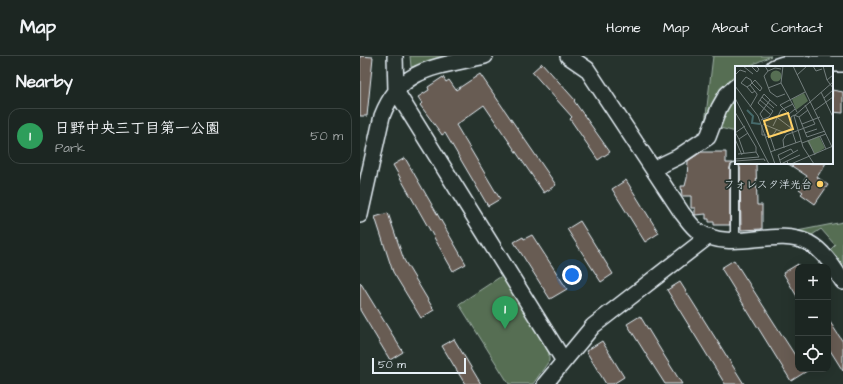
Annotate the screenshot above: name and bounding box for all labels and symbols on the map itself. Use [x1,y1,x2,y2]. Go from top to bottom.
inset map [735,66,833,164]
place label: フォレスタ洋光台 [724,177,812,192]
marker: フォレスタ洋光台 [815,179,825,189]
your location [562,265,582,285]
pin: 1 [492,296,518,329]
scale bar [372,356,466,375]

